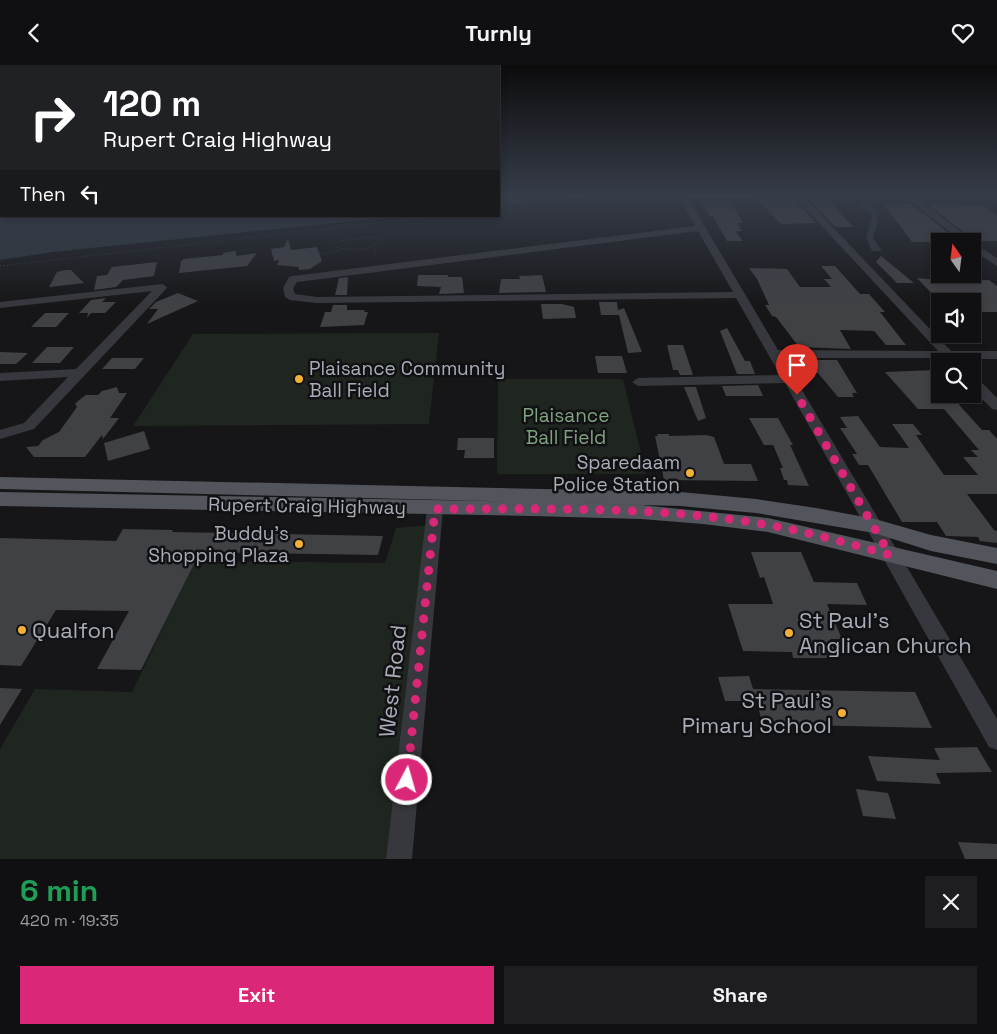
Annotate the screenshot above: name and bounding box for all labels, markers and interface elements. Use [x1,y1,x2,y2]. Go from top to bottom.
icon: back [20,19,48,47]
text: Turnly [465,19,532,47]
icon: heart [949,19,977,47]
text: 120 m [103,82,201,126]
icon: right [20,85,85,150]
text: Rupert Craig Highway [103,125,332,153]
icon: left [76,180,104,208]
text: Then [20,182,66,207]
north arrow [931,233,981,283]
map controls [931,233,981,403]
button: sound [931,293,981,343]
pin [776,344,818,395]
icon: arrive [783,351,811,379]
button: search [931,353,981,403]
place label: Plaisance Community Ball Field [309,356,505,403]
marker: Plaisance Community Ball Field [293,373,305,385]
park label: Plaisance Ball Field [523,403,609,450]
place label: Sparedaam Police Station [553,450,680,497]
marker: Sparedaam Police Station [684,467,696,479]
street label: Rupert Craig Highway [208,492,406,520]
place label: Buddy's Shopping Plaza [148,521,289,568]
marker: Buddy's Shopping Plaza [293,538,305,550]
place label: St Paul's Anglican Church [799,606,972,659]
place label: Qualfon [32,616,115,644]
street label: West Road [372,623,412,739]
marker: Qualfon [16,624,28,636]
marker: St Paul's Anglican Church [783,627,795,639]
place label: St Paul's Pimary School [682,686,832,739]
marker: St Paul's Pimary School [836,707,848,719]
position arrow [380,753,432,805]
text: 6 min [20,871,98,910]
button: close [925,876,977,928]
text: 420 m · 19:35 [20,910,119,931]
button: Exit [20,966,494,1024]
button: Share [504,966,977,1024]

